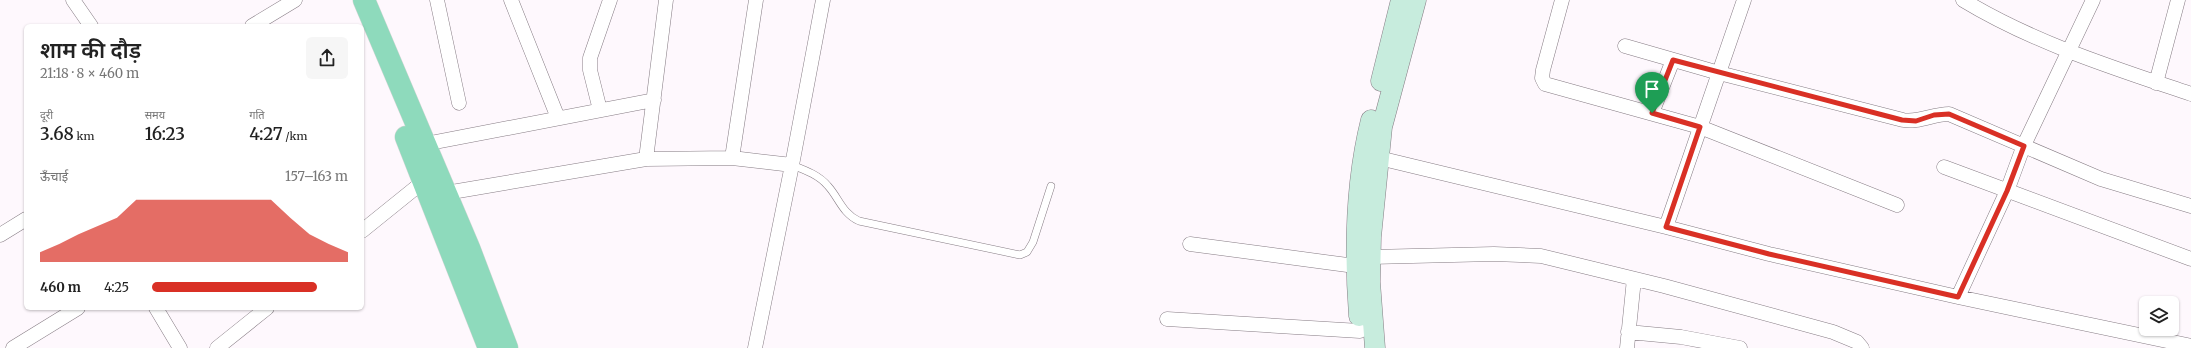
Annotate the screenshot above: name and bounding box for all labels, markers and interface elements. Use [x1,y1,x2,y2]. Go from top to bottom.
text: शाम की दौड़ [40,36,141,64]
button: share [306,37,348,79]
text: 21:18 · 8 × 460 m [40,65,139,82]
pin [1635,72,1669,113]
icon: arrive [1641,78,1663,100]
text: दूरी [40,108,53,122]
text: समय [145,108,165,122]
text: गति [249,108,265,122]
text: 3.68 [40,123,74,145]
text: 16:23 [145,123,185,145]
text: 4:27 [249,123,283,145]
text: km [74,129,94,143]
text: /km [283,129,307,143]
text: ऊँचाई [40,168,68,185]
text: 157–163 m [285,168,348,185]
text: 460 m [40,279,81,296]
text: 4:25 [104,279,129,296]
map controls [2139,296,2179,336]
button: layers [2139,296,2179,336]

